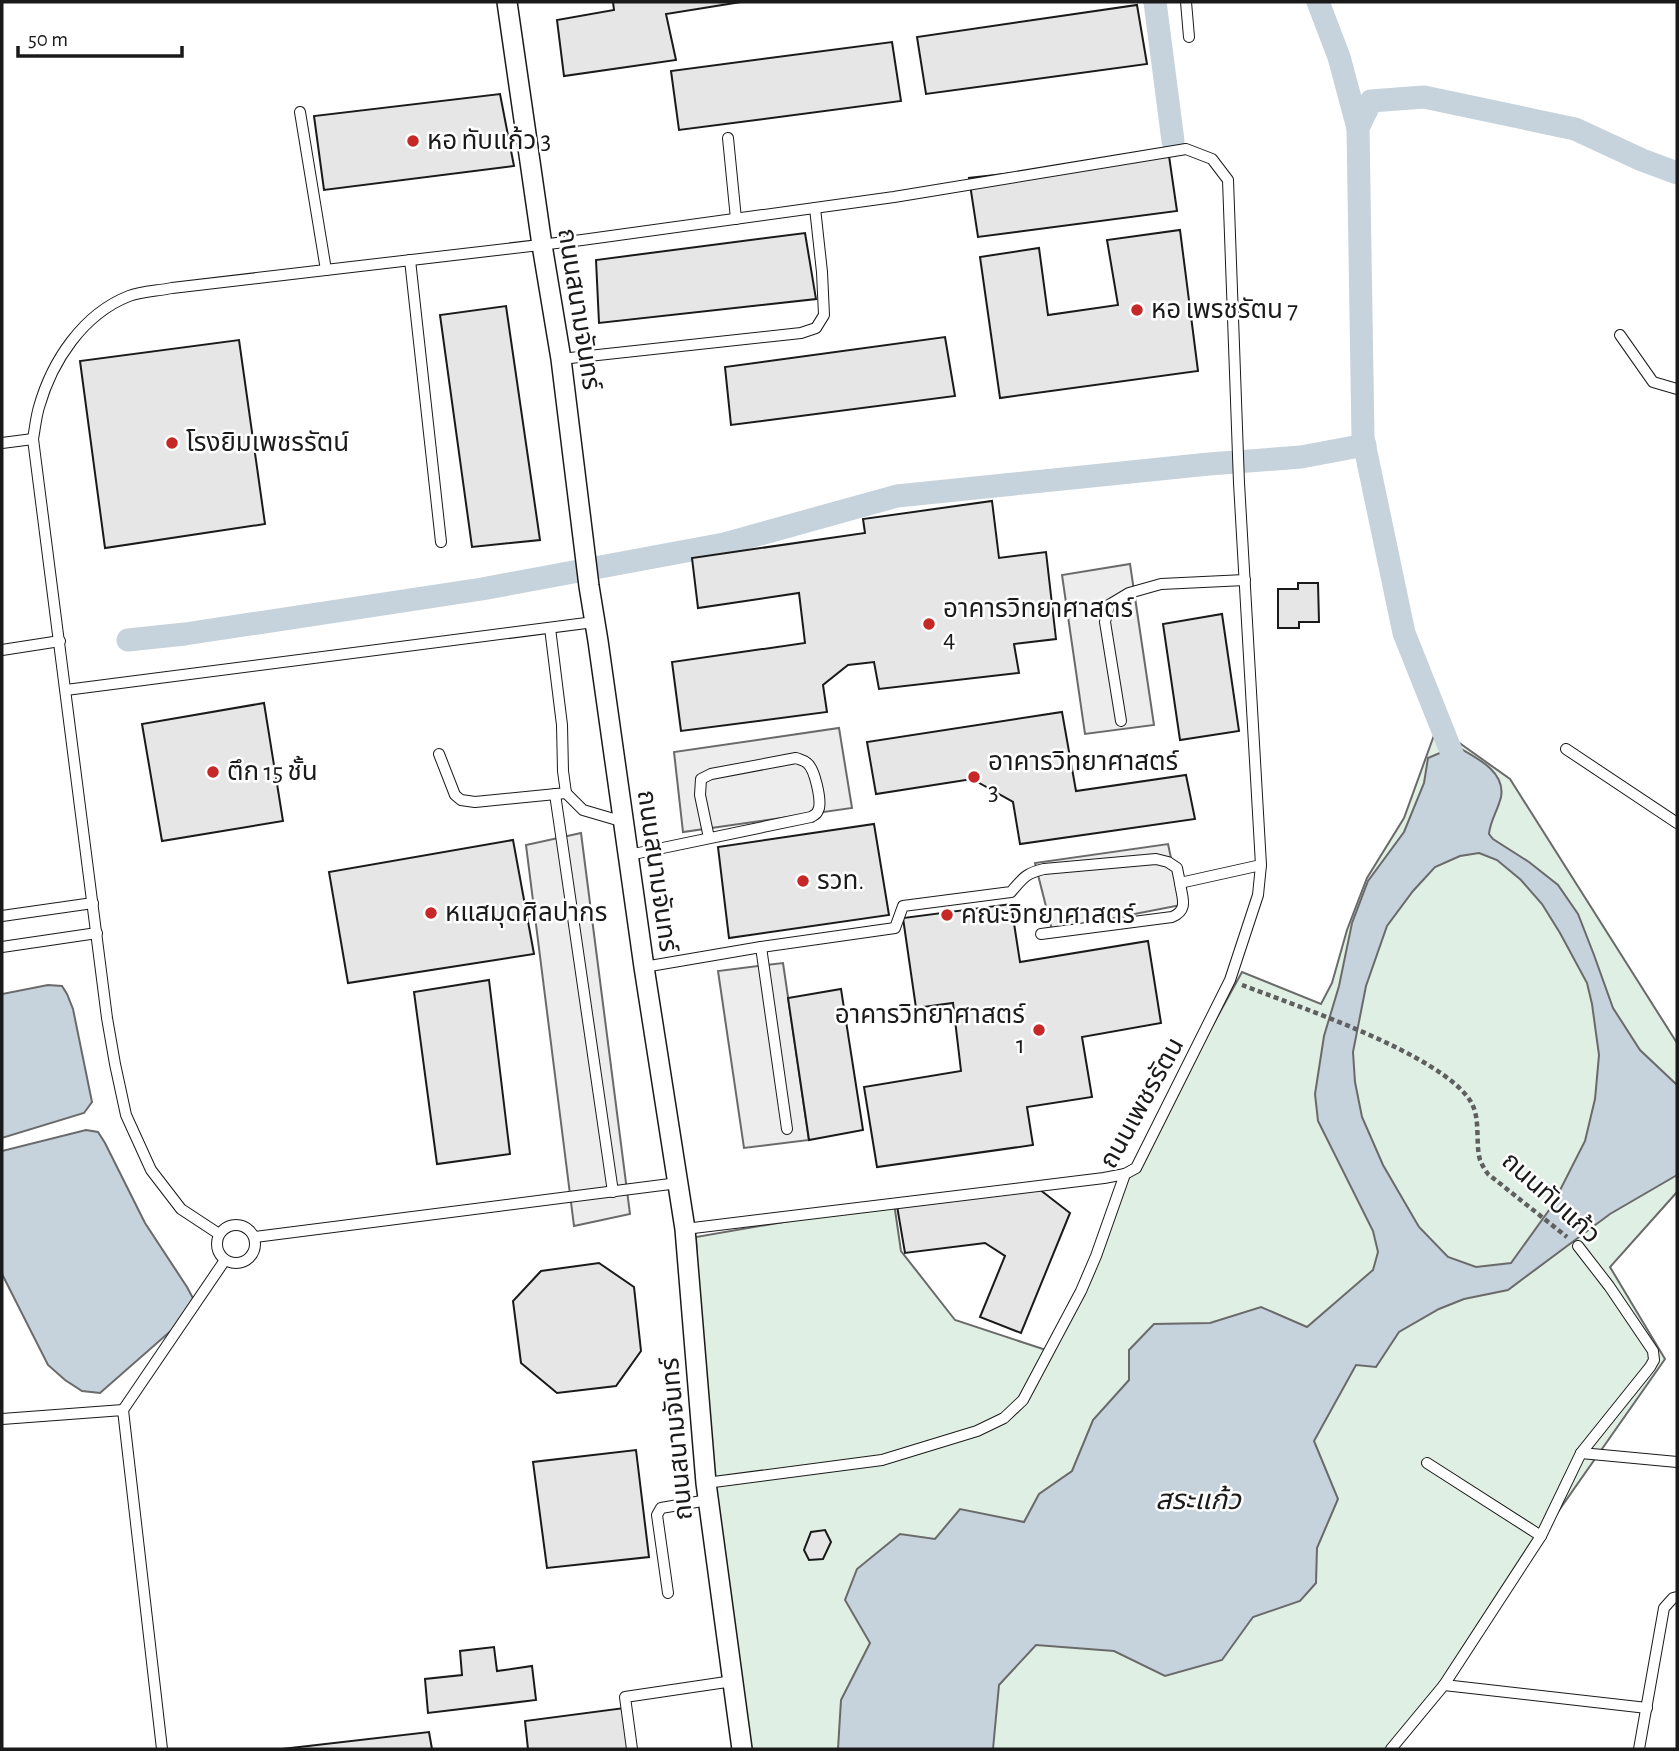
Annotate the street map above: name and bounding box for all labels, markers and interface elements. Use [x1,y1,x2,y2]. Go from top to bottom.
scale bar [18,14,182,58]
text: 50 m [28,29,68,50]
place label: หอ ทับแก้ว 3 [427,126,551,154]
marker: หอ ทับแก้ว 3 [405,133,421,149]
street label: ถนนสนามจันทร์ [553,226,605,393]
place label: หอ เพรชรัตน 7 [1151,297,1298,323]
marker: หอ เพรชรัตน 7 [1129,302,1145,318]
place label: โรงยิมเพชรรัตน์ [186,429,349,456]
marker: โรงยิมเพชรรัตน์ [164,435,180,451]
place label: อาคารวิทยาศาสตร์ 4 [943,596,1135,652]
marker: อาคารวิทยาศาสตร์ 4 [921,616,937,632]
place label: อาคารวิทยาศาสตร์ 3 [988,749,1180,805]
place label: ตึก 15 ชั้น [227,755,318,785]
marker: ตึก 15 ชั้น [205,764,221,780]
marker: อาคารวิทยาศาสตร์ 3 [966,769,982,785]
street label: ถนนสนามจันทร์ [633,788,681,955]
place label: รวท. [817,868,864,894]
marker: รวท. [795,873,811,889]
place label: หแสมุดศิลปากร [445,900,607,928]
place label: คณะวิทยาศาสตร์ [961,902,1136,928]
marker: หแสมุดศิลปากร [423,905,439,921]
marker: คณะวิทยาศาสตร์ [939,907,955,923]
place label: อาคารวิทยาศาสตร์ 1 [835,1002,1026,1058]
marker: อาคารวิทยาศาสตร์ 1 [1031,1022,1047,1038]
street label: ถนนเพชรรัตน [1095,1033,1189,1173]
street label: ถนนทับแก้ว [1497,1146,1606,1249]
street label: ถนนสนามจันทร์ [657,1355,697,1521]
water label: สระแก้ว [1155,1485,1242,1515]

